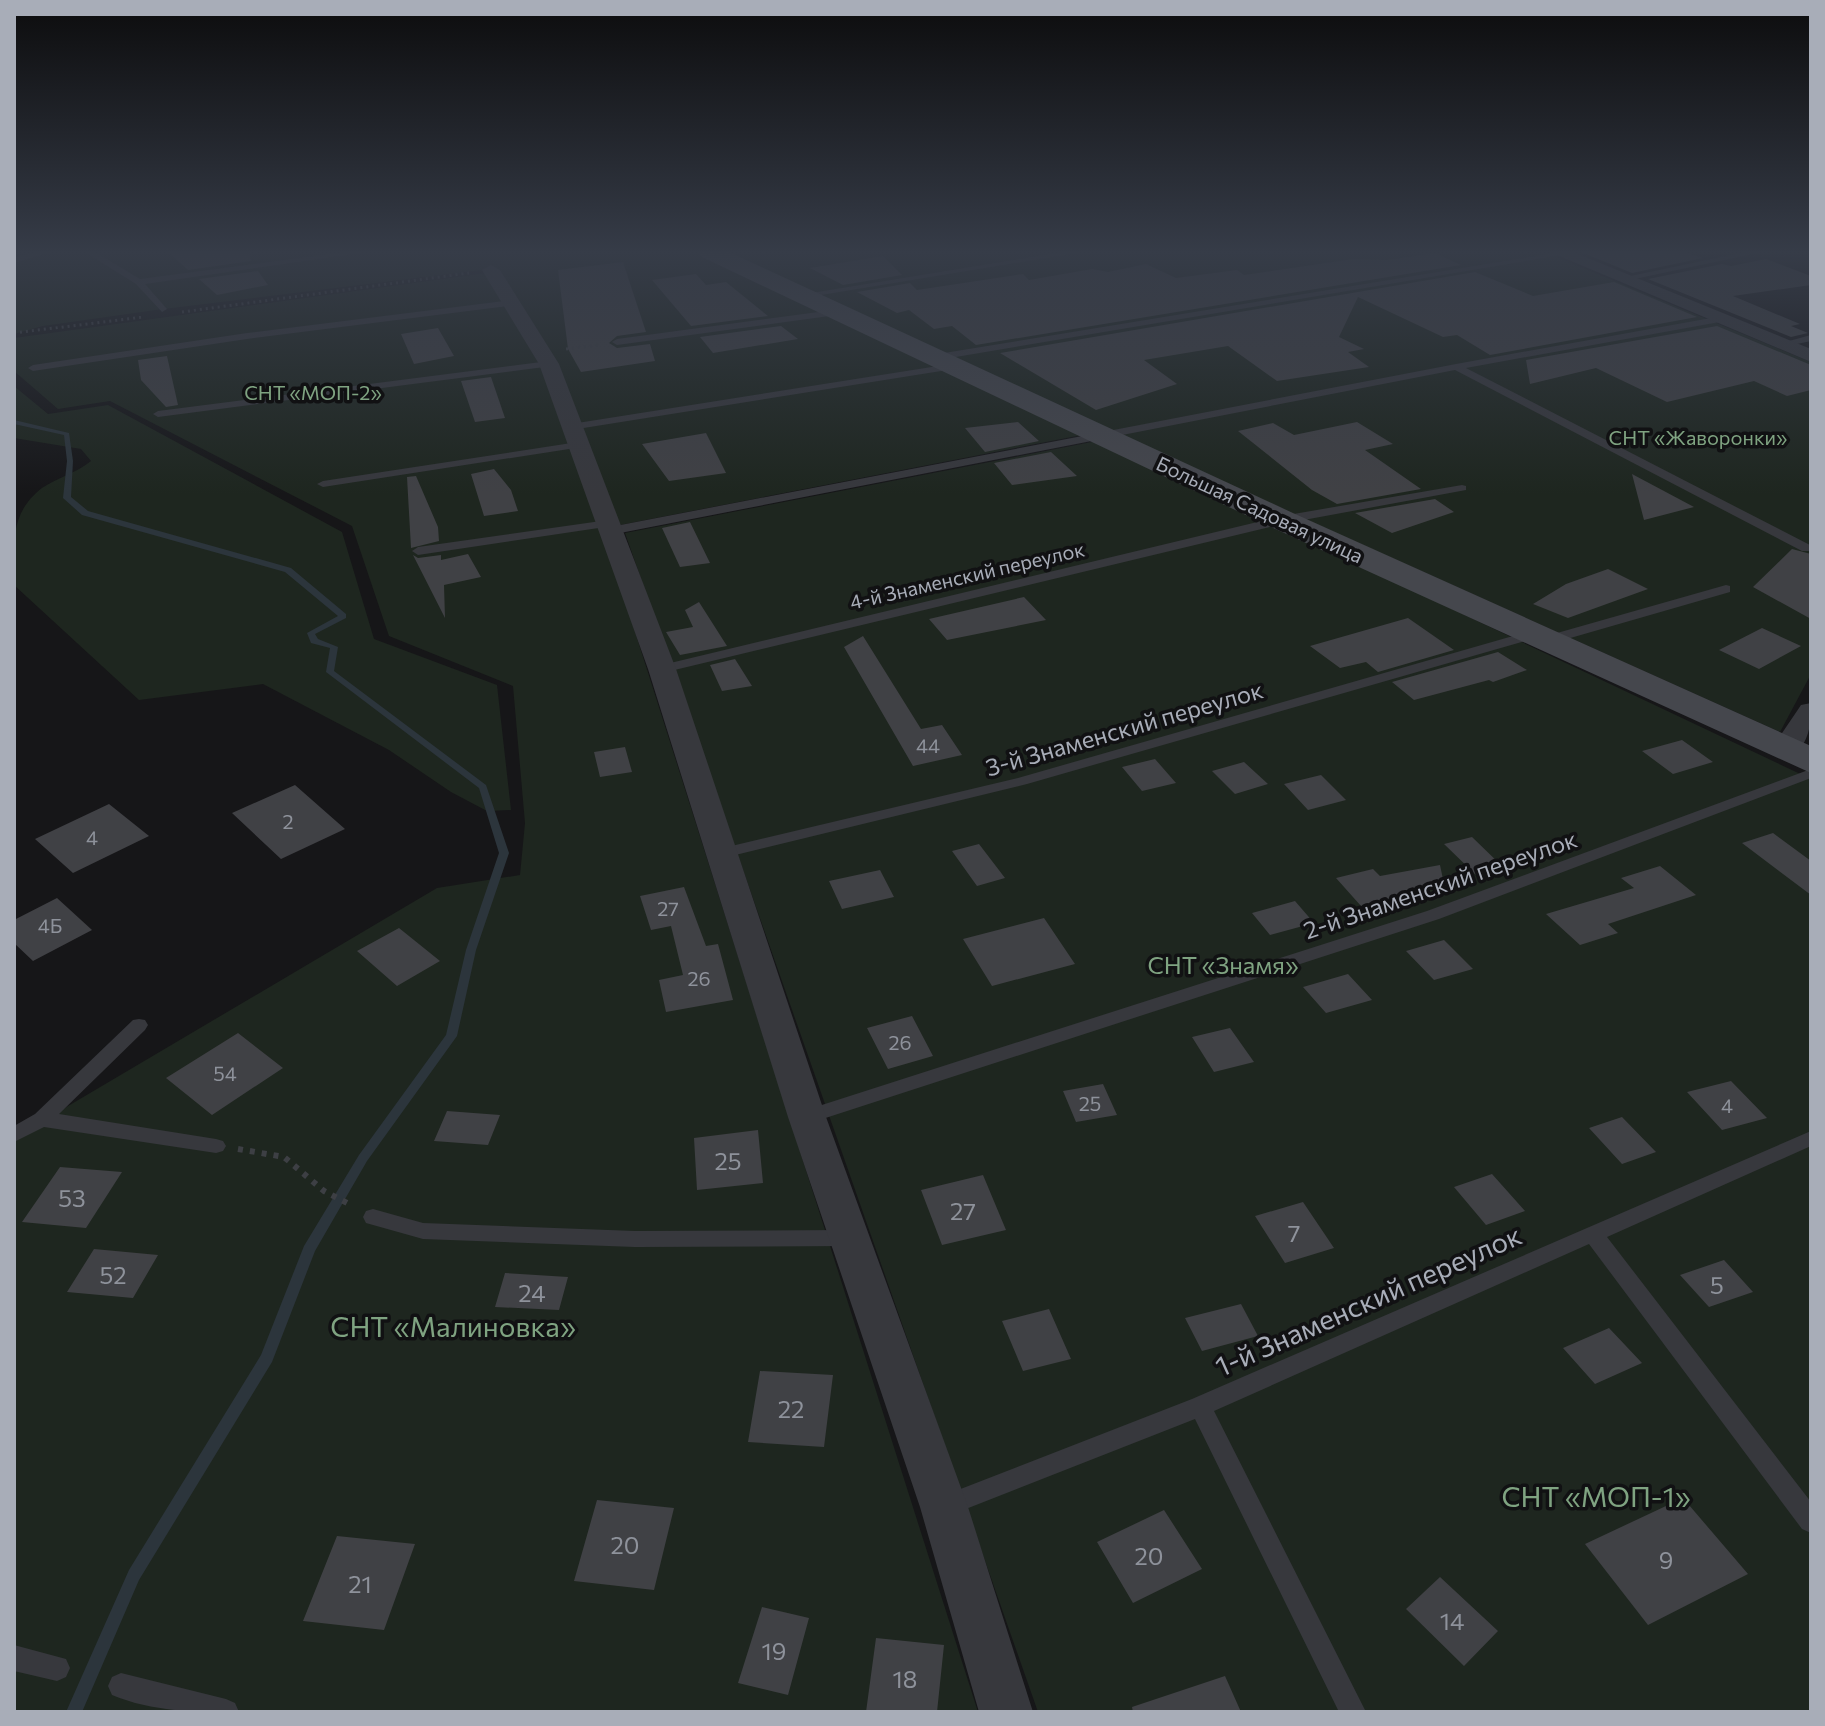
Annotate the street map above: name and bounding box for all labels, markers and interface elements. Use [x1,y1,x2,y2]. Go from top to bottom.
park label: СНТ «МОП-2» [244,380,382,404]
park label: СНТ «Жаворонки» [1609,425,1787,449]
street label: Большая Садовая улица [1153,451,1367,567]
street label: 4-й Знаменский переулок [847,536,1087,614]
street label: 3-й Знаменский переулок [982,674,1266,782]
house number: 44 [916,733,940,757]
house number: 2 [282,809,294,833]
street label: 2-й Знаменский переулок [1299,823,1581,944]
house number: 4 [86,825,98,849]
house number: 27 [657,896,679,920]
house number: 4Б [38,913,62,937]
park label: СНТ «Знамя» [1147,950,1299,979]
house number: 26 [687,966,711,990]
house number: 26 [888,1030,912,1054]
house number: 54 [213,1061,237,1085]
house number: 25 [1079,1091,1101,1115]
house number: 4 [1721,1093,1733,1117]
house number: 25 [714,1146,742,1175]
house number: 53 [58,1183,86,1212]
house number: 27 [950,1196,976,1225]
street label: 1-й Знаменский переулок [1210,1217,1526,1383]
house number: 7 [1288,1218,1300,1247]
house number: 52 [99,1260,127,1289]
house number: 5 [1710,1270,1724,1299]
house number: 24 [518,1278,546,1307]
park label: СНТ «Малиновка» [330,1309,576,1343]
house number: 22 [778,1394,804,1423]
park label: СНТ «МОП-1» [1501,1479,1691,1513]
house number: 20 [611,1530,639,1559]
house number: 20 [1135,1541,1163,1570]
house number: 9 [1659,1545,1673,1574]
house number: 21 [348,1569,372,1598]
house number: 14 [1440,1606,1464,1635]
house number: 19 [762,1636,786,1665]
house number: 18 [893,1664,917,1693]

